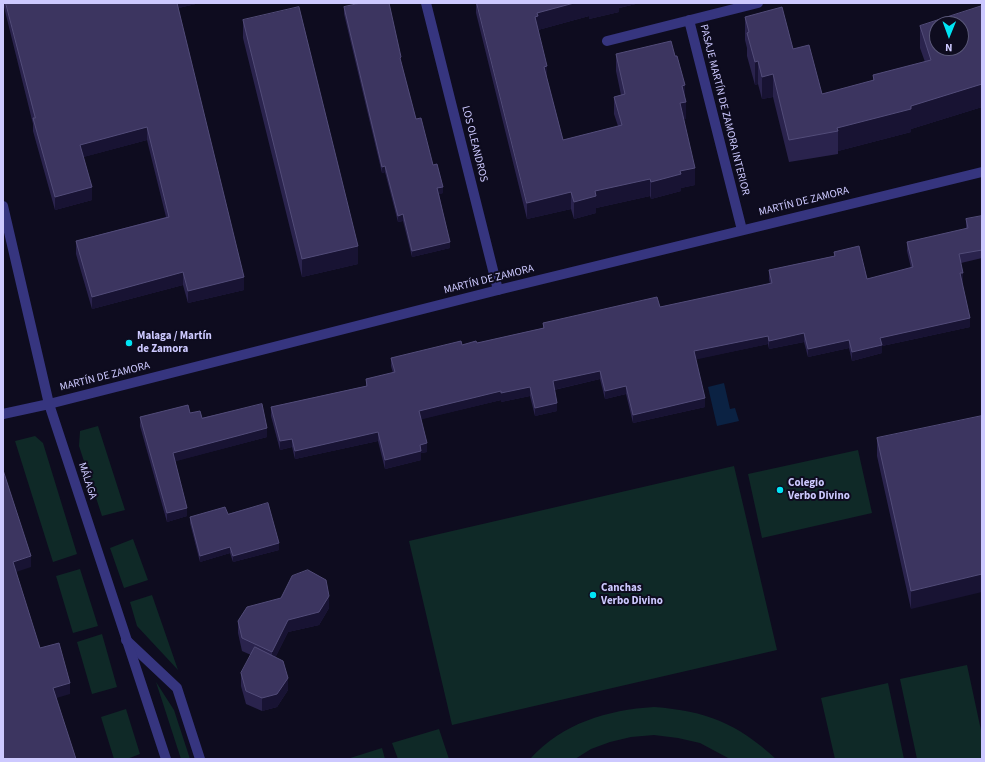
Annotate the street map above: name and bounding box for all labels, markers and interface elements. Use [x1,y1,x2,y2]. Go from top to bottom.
north arrow [929,16,969,56]
street label: PASAJE MARTÍN DE ZAMORA INTERIOR [696,23,752,197]
text: N [945,40,953,55]
street label: LOS OLEANDROS [458,104,490,184]
street label: MARTÍN DE ZAMORA [758,184,850,220]
street label: MARTÍN DE ZAMORA [443,262,535,298]
place label: Malaga / Martín de Zamora [137,330,212,356]
marker: Malaga / Martín de Zamora [124,338,134,348]
street label: MARTÍN DE ZAMORA [59,359,151,395]
street label: MÁLAGA [75,461,99,501]
place label: Colegio Verbo Divino [788,477,850,503]
marker: Colegio Verbo Divino [775,485,785,495]
place label: Canchas Verbo Divino [601,582,663,608]
marker: Canchas Verbo Divino [588,590,598,600]

